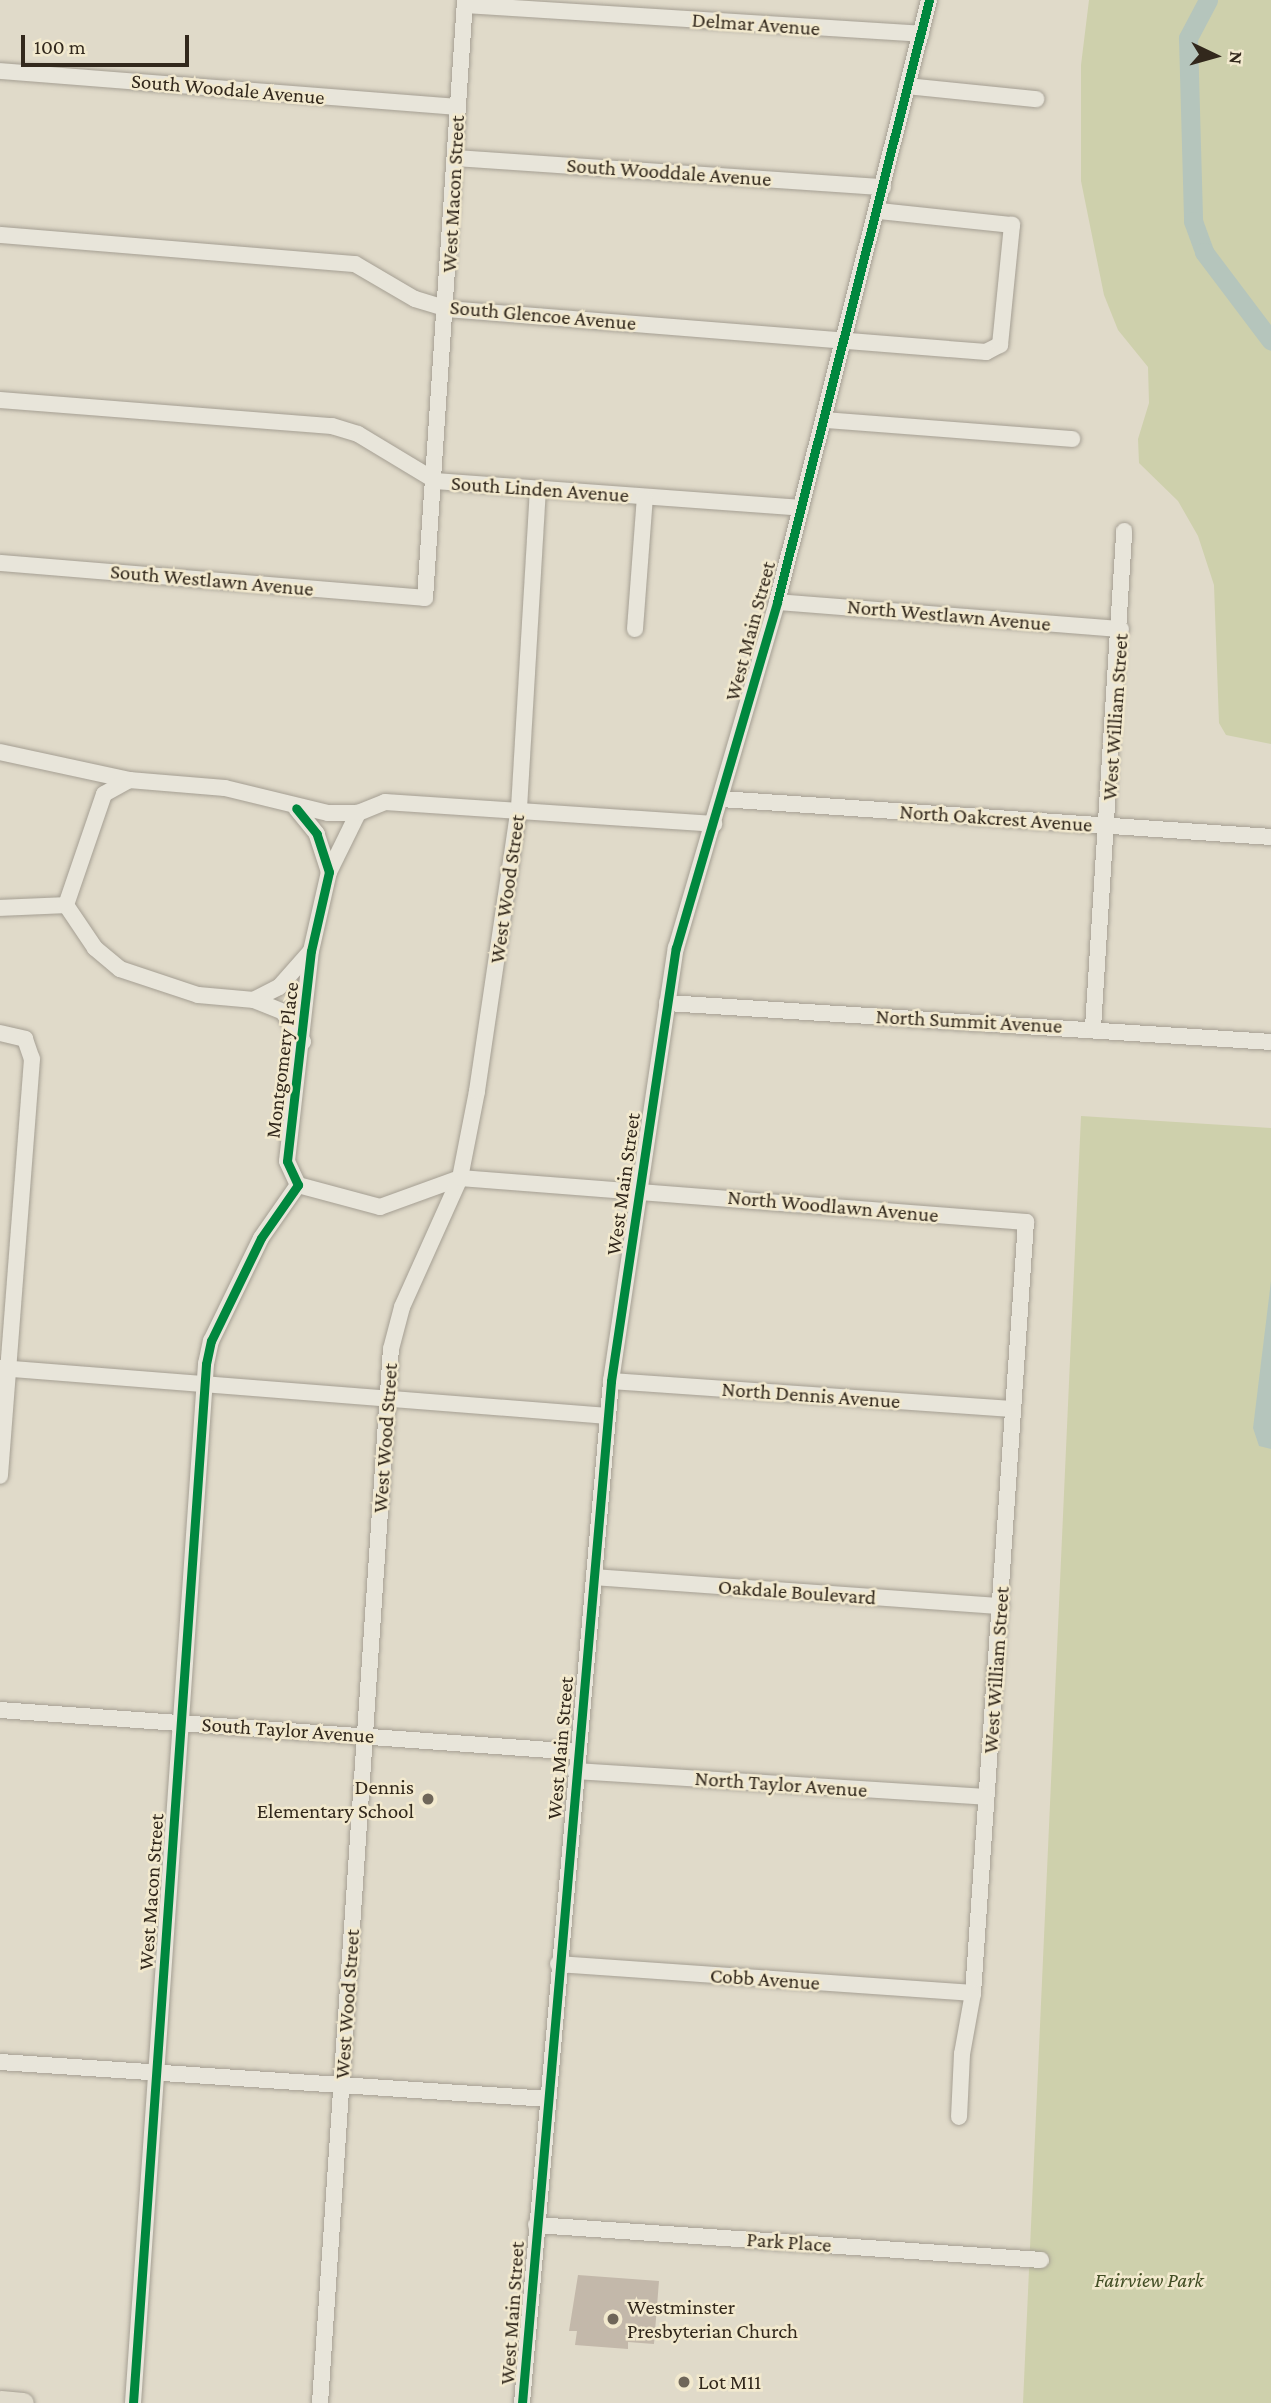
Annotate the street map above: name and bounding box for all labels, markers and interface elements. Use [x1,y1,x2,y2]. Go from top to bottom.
street label: Delmar Avenue [691,7,821,41]
scale bar [24,21,192,65]
north arrow [1180,21,1250,91]
text: 100 m [34,35,86,59]
text: N [1225,50,1247,65]
street label: South Woodale Avenue [130,68,326,110]
street label: West Macon Street [436,115,470,273]
street label: South Wooddale Avenue [566,152,772,192]
street label: South Glencoe Avenue [449,294,637,336]
street label: South Linden Avenue [450,470,630,508]
street label: West Main Street [719,558,781,704]
street label: South Westlawn Avenue [109,559,315,601]
street label: North Westlawn Avenue [846,594,1052,636]
street label: West William Street [1097,633,1133,801]
street label: North Oakcrest Avenue [899,799,1093,837]
street label: West Wood Street [484,813,530,965]
street label: Montgomery Place [260,980,304,1140]
street label: North Summit Avenue [875,1004,1063,1038]
street label: West Main Street [601,1111,645,1257]
street label: North Woodlawn Avenue [726,1184,940,1228]
street label: West Wood Street [367,1362,403,1514]
street label: North Dennis Avenue [721,1376,901,1414]
street label: Oakdale Boulevard [717,1574,877,1610]
street label: West William Street [978,1586,1014,1754]
street label: West Main Street [541,1675,579,1821]
street label: South Taylor Avenue [201,1711,375,1749]
street label: North Taylor Avenue [694,1765,868,1803]
place label: Dennis Elementary School [257,1774,414,1824]
marker: Dennis Elementary School [420,1791,436,1807]
street label: West Macon Street [133,1813,169,1971]
street label: West Wood Street [329,1928,365,2080]
street label: Cobb Avenue [709,1963,821,1995]
street label: Park Place [746,2226,832,2258]
street label: West Main Street [494,2240,530,2386]
park label: Fairview Park [1094,2267,1204,2293]
place label: Westminster Presbyterian Church [627,2294,798,2344]
marker: Westminster Presbyterian Church [605,2311,621,2327]
place label: Lot M11 [698,2369,761,2395]
marker: Lot M11 [676,2374,692,2390]

